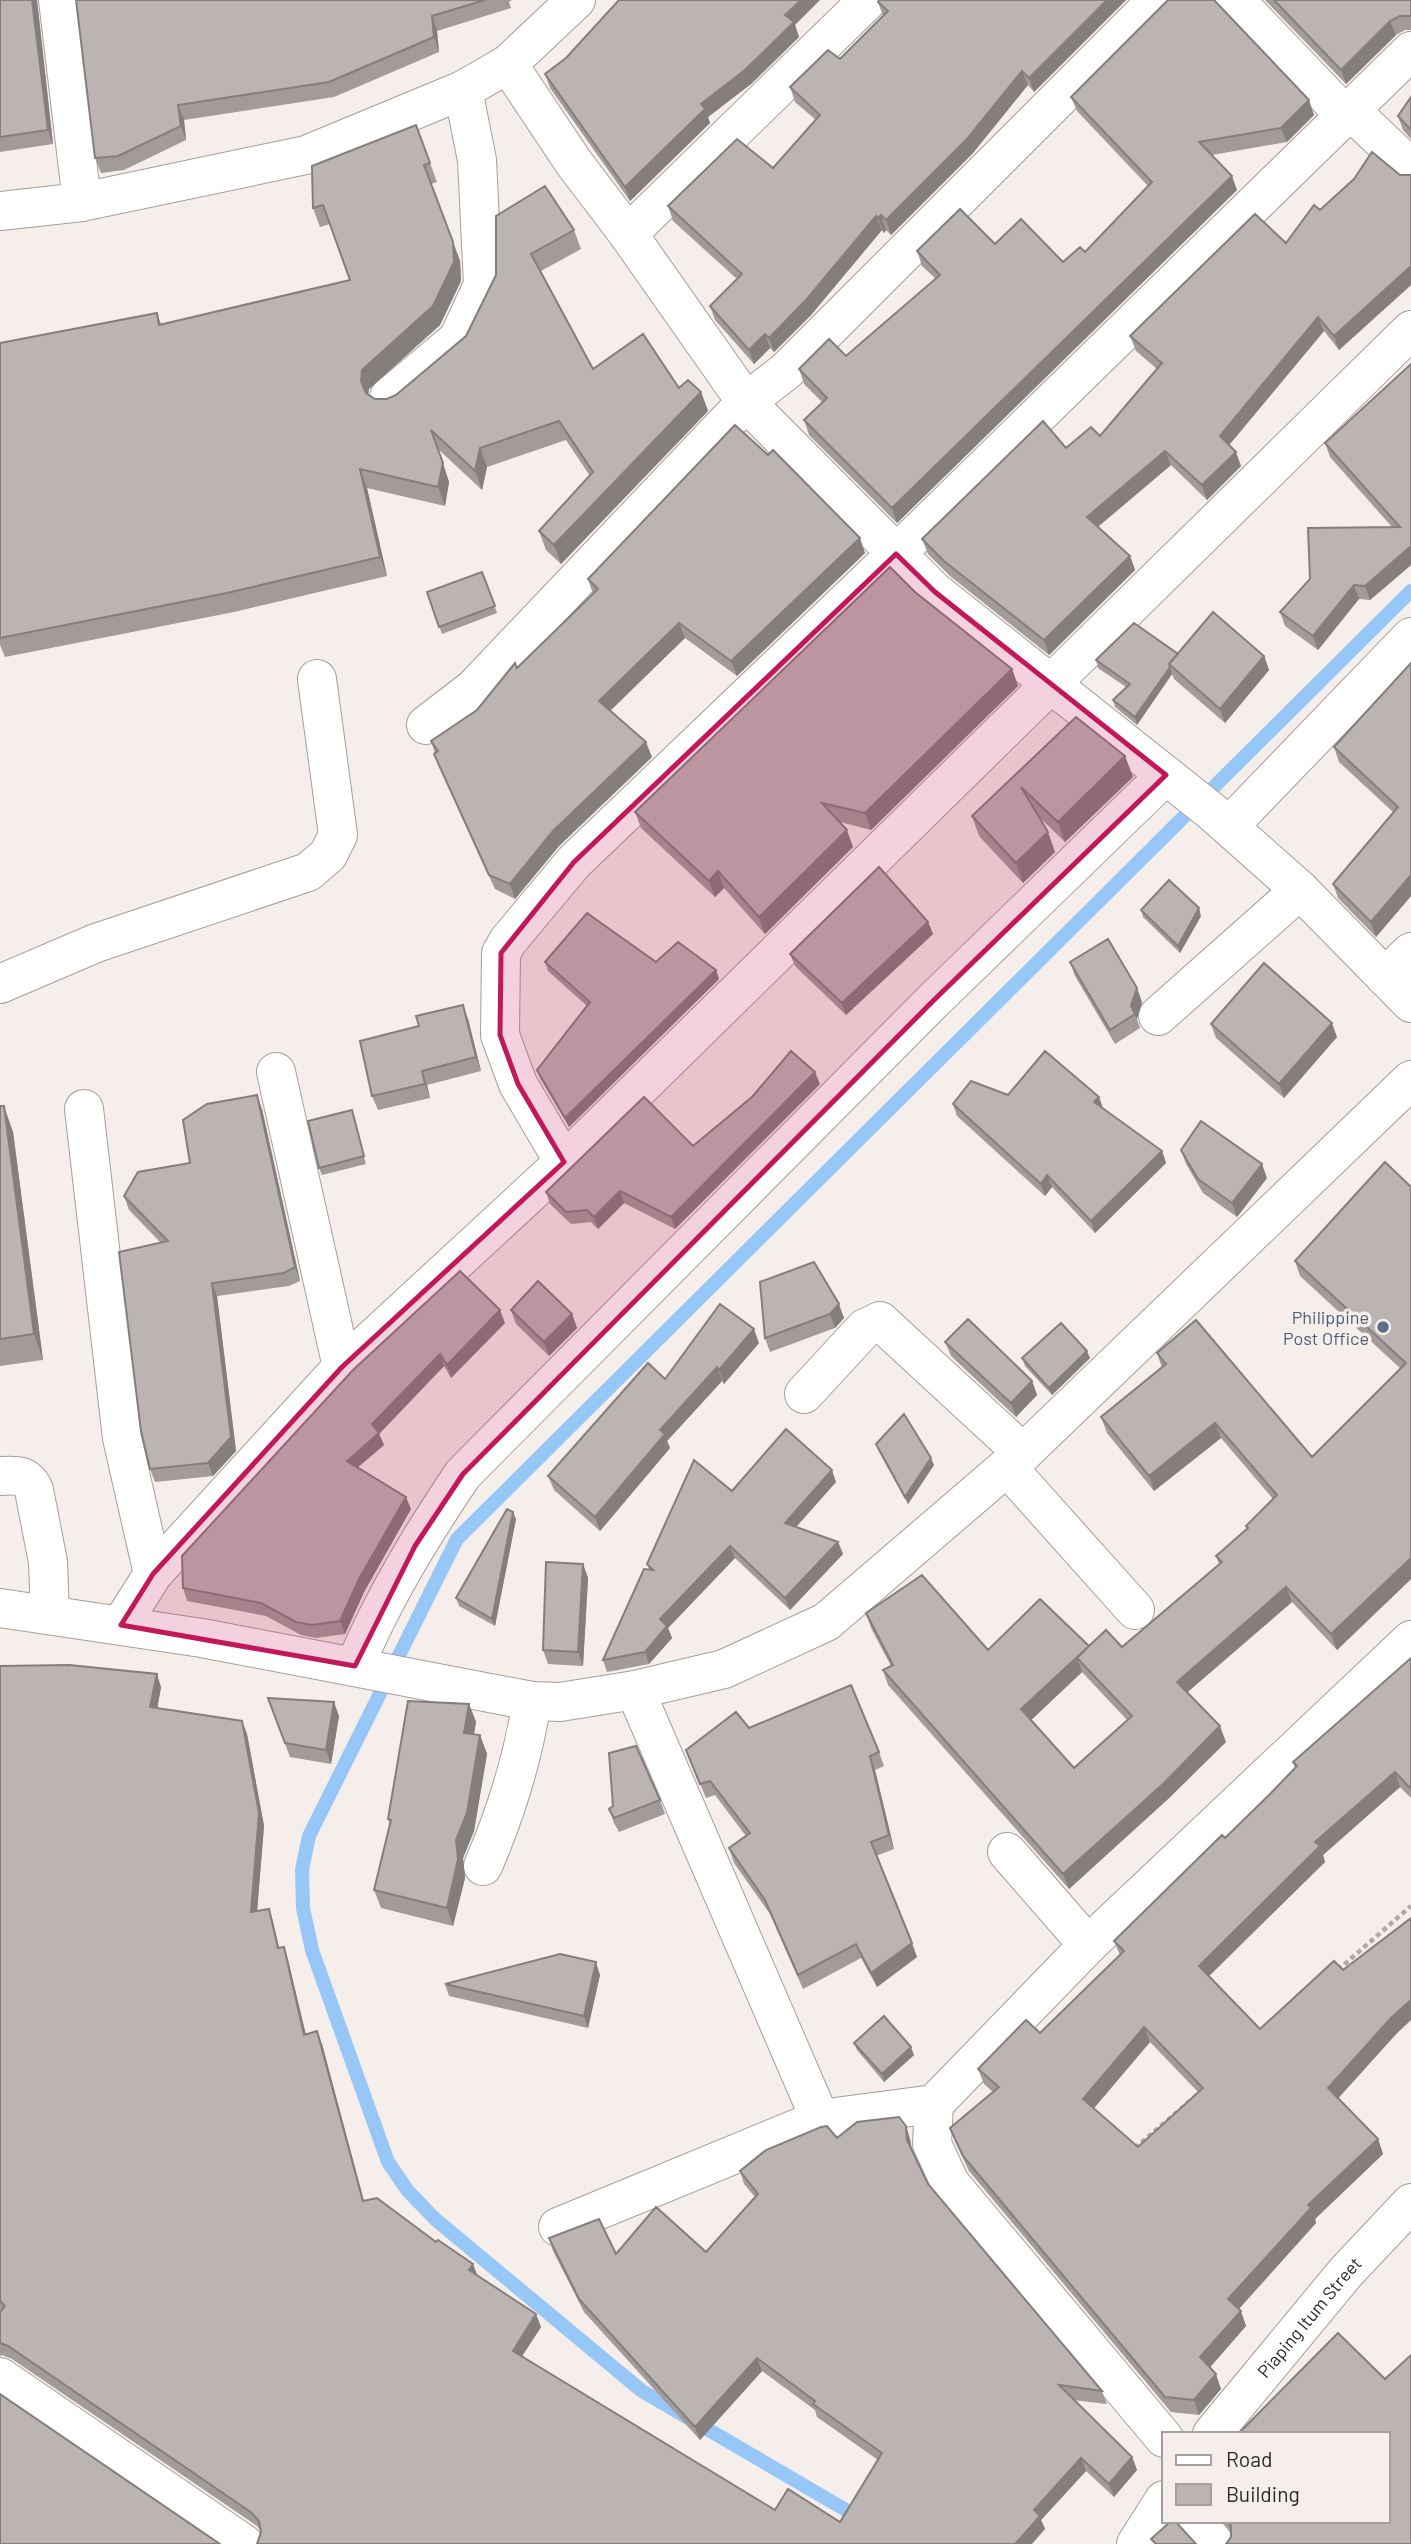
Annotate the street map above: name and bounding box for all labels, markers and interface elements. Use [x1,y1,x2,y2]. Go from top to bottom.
place label: Philippine Post Office [1283,1306,1369,1349]
marker: Philippine Post Office [1375,1319,1391,1335]
street label: Piaping Itum Street [1252,2252,1366,2382]
legend [1162,2432,1390,2523]
text: Road [1226,2446,1272,2471]
text: Building [1226,2481,1300,2506]

